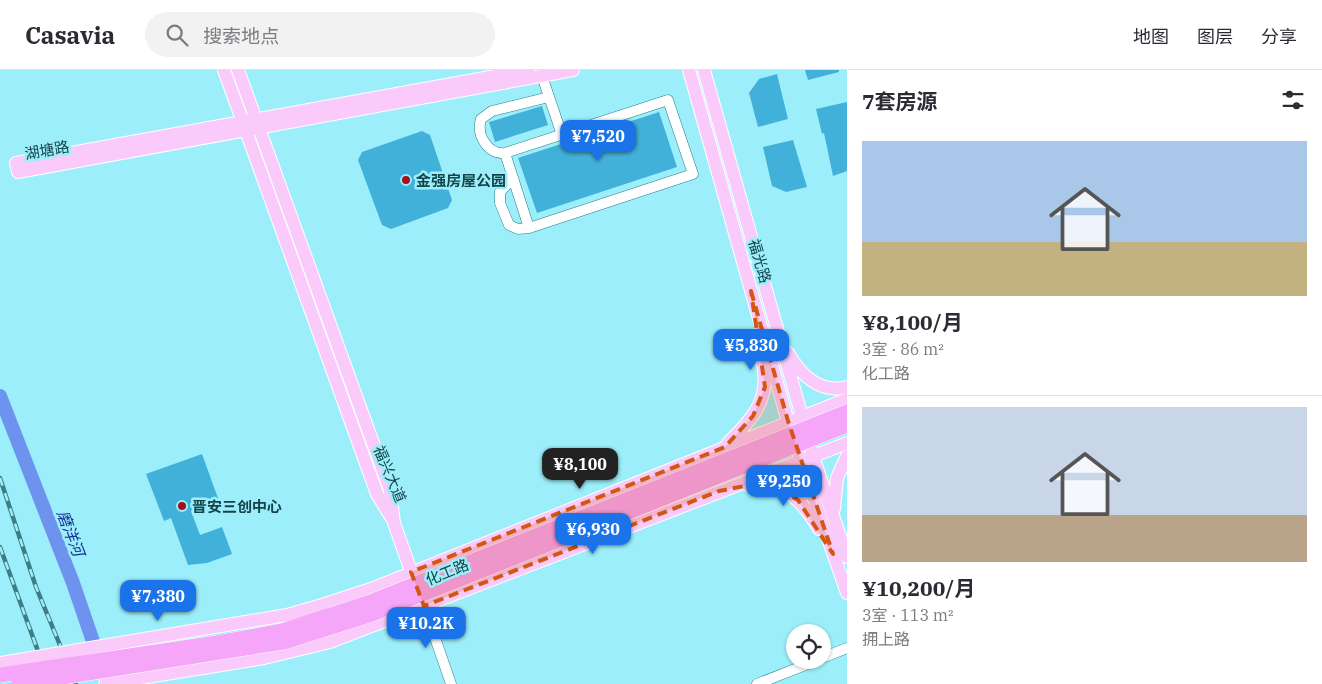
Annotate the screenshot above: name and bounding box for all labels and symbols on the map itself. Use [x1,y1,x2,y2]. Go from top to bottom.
pin: ¥7,520 [557,119,639,162]
street label: 湖塘路 [23,137,71,163]
place label: 金强房屋公园 [416,171,506,190]
marker: 金强房屋公园 [400,174,412,186]
street label: 福光路 [745,237,775,285]
pin: ¥5,830 [710,328,792,371]
street label: 福兴大道 [370,443,410,505]
pin: ¥8,100 [539,448,621,490]
pin: ¥9,250 [743,464,825,507]
place label: 晋安三创中心 [192,497,282,516]
marker: 晋安三创中心 [176,500,188,512]
water label: 磨洋河 [53,507,90,562]
pin: ¥6,930 [552,512,634,555]
street label: 化工路 [423,555,471,589]
pin: ¥7,380 [117,580,199,622]
pin: ¥10.2K [385,606,467,649]

